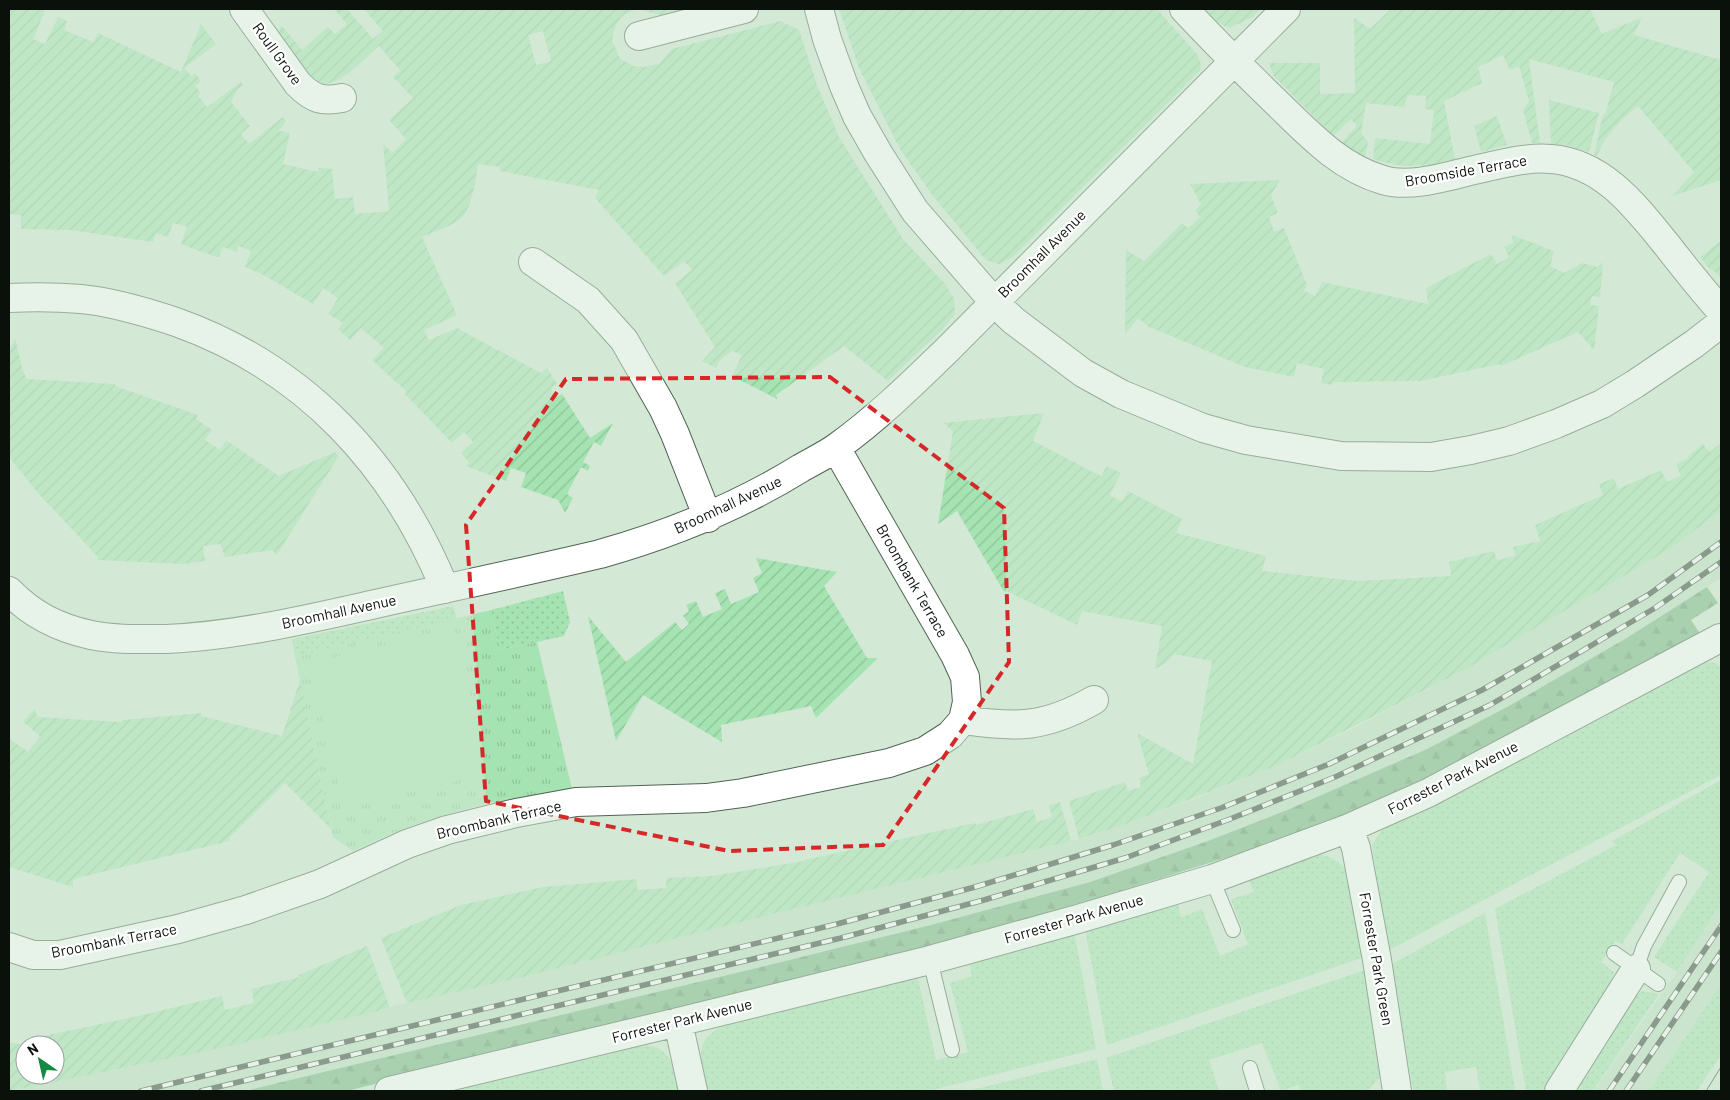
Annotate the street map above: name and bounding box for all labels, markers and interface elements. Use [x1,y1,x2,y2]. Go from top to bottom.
street label: Roull Grove [249,19,306,88]
street label: Broomside Terrace [1403,150,1528,190]
street label: Broomhall Avenue [994,206,1089,301]
street label: Broomhall Avenue [671,471,784,537]
street label: Broombank Terrace [873,521,953,640]
street label: Broomhall Avenue [280,590,398,632]
street label: Forrester Park Avenue [1384,736,1521,818]
street label: Broombank Terrace [435,796,563,842]
street label: Forrester Park Avenue [1002,890,1145,947]
street label: Forrester Park Green [1356,891,1398,1027]
street label: Broombank Terrace [49,919,178,961]
street label: Forrester Park Avenue [610,994,754,1046]
north arrow [15,1035,65,1085]
text: N [24,1039,41,1058]

